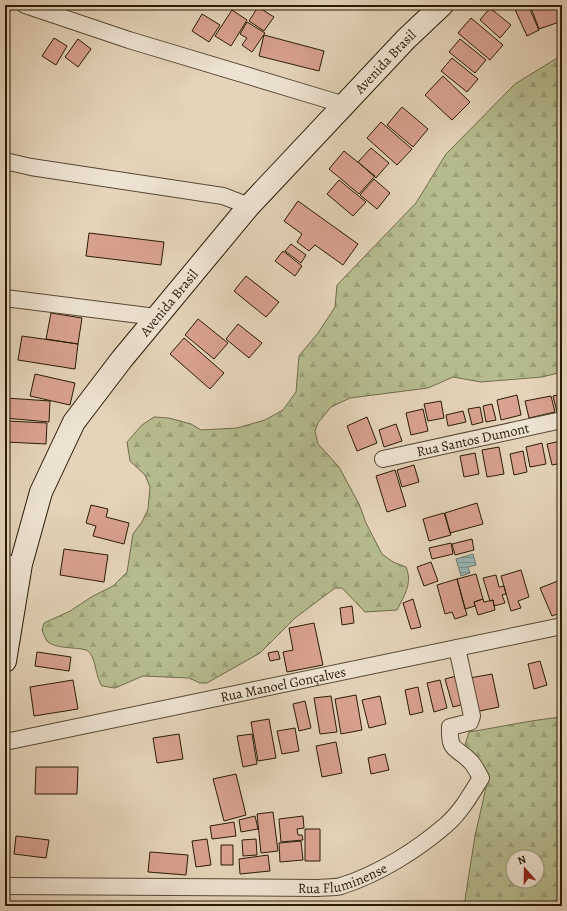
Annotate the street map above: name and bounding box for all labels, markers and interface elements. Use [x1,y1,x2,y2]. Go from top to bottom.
street label: Avenida Brasil [349,25,420,98]
street label: Avenida Brasil [135,265,203,341]
street label: Rua Santos Dumont [415,418,531,461]
street label: Rua Manoel Gonçalves [219,662,348,706]
north arrow [505,849,545,889]
text: N [515,852,528,868]
street label: Rua Fluminense [298,858,390,898]

